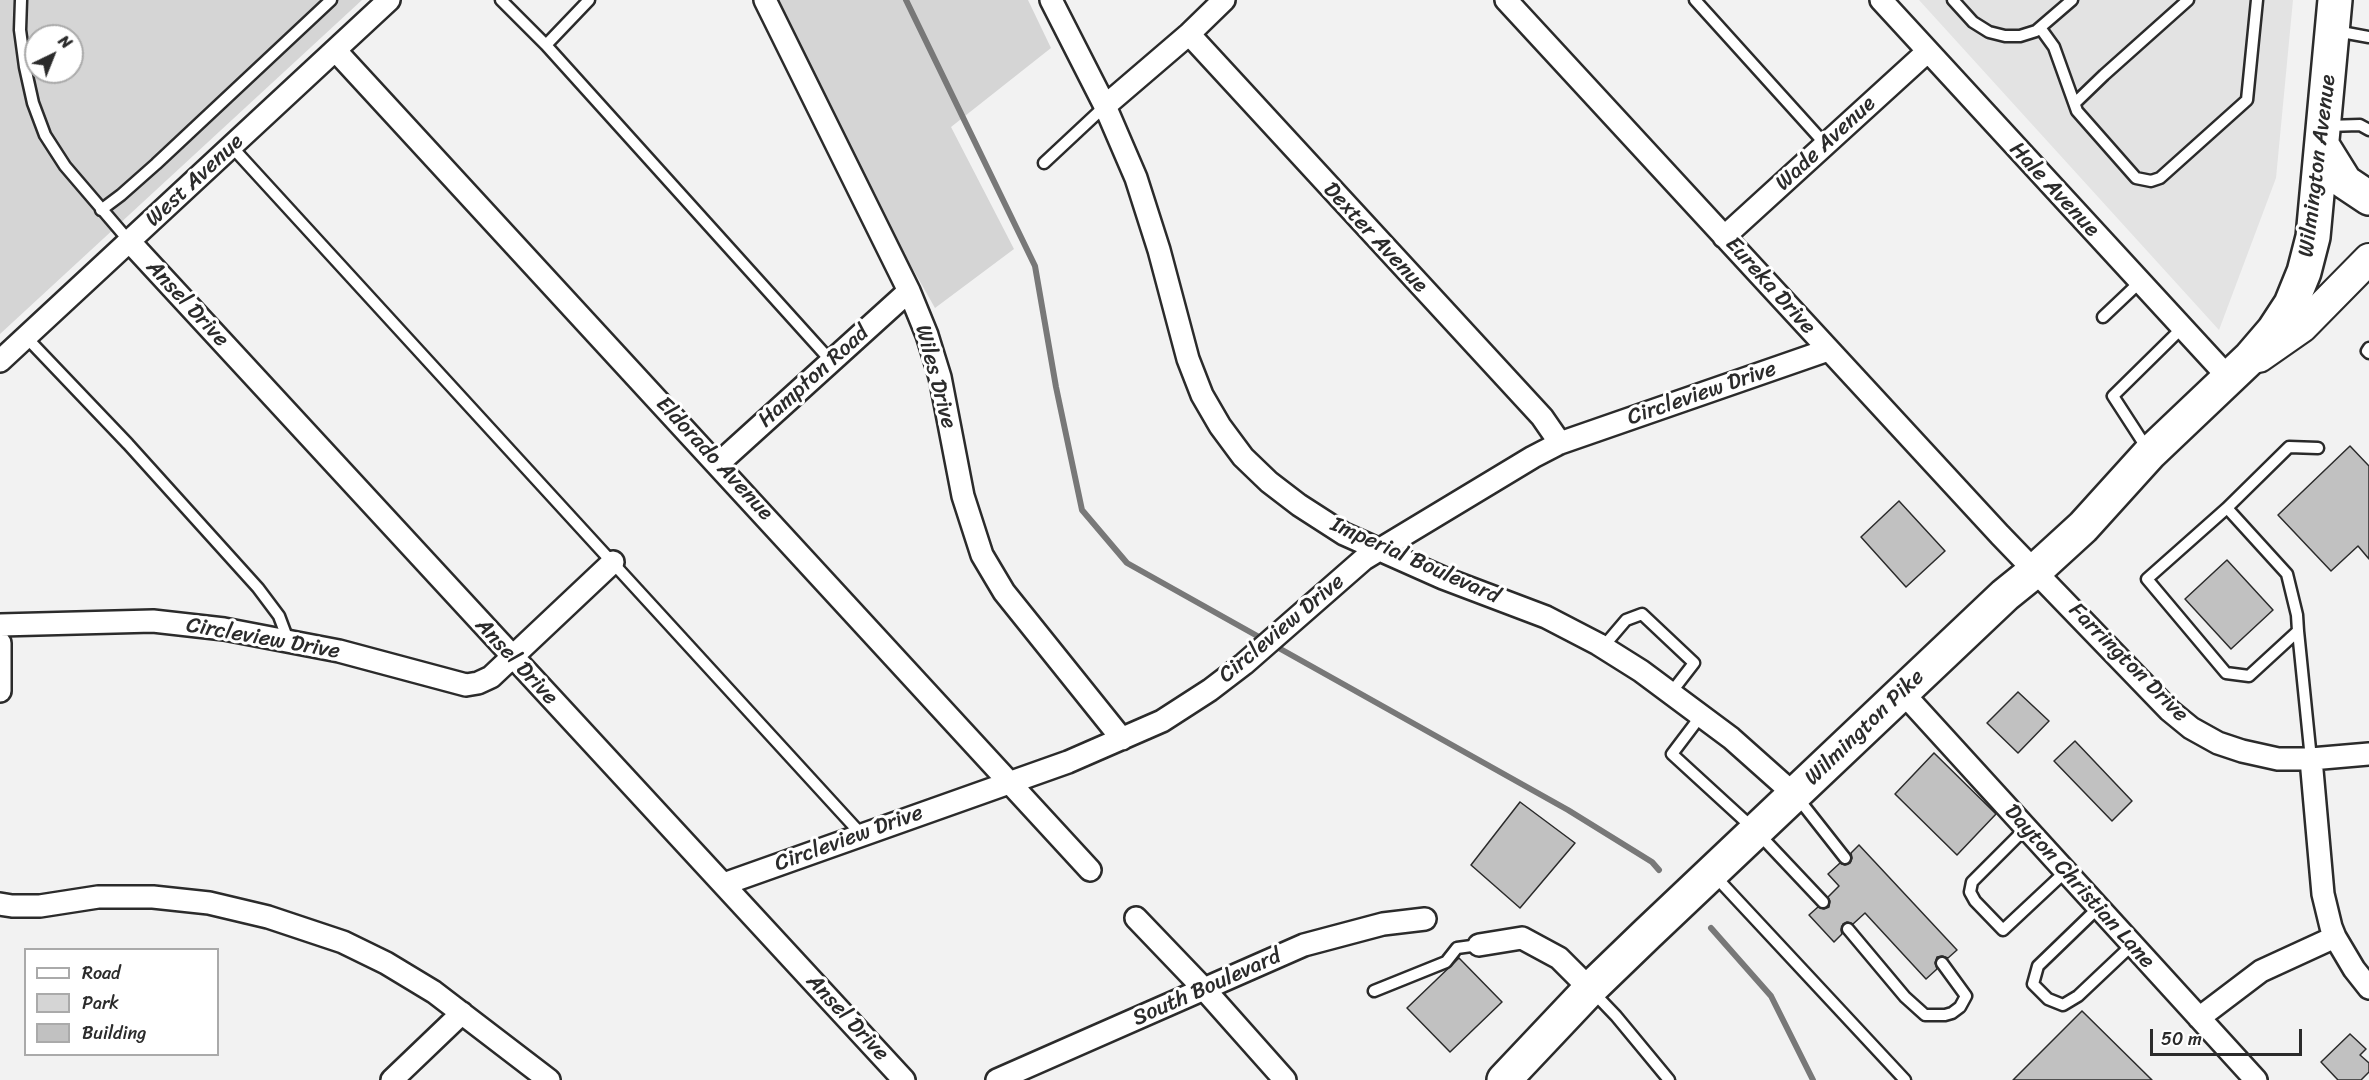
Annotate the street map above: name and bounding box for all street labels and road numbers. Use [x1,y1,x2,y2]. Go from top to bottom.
street label: Wilmington Avenue [2294,73,2342,259]
street label: Wade Avenue [1771,91,1881,197]
street label: West Avenue [141,129,249,233]
street label: Hale Avenue [2003,137,2105,243]
street label: Dexter Avenue [1317,177,1433,299]
street label: Eureka Drive [1719,232,1821,340]
street label: Ansel Drive [140,255,234,353]
street label: Hampton Road [753,320,875,434]
street label: Wiles Drive [909,322,961,432]
street label: Circleview Drive [1624,356,1780,432]
street label: Eldorado Avenue [650,392,778,526]
street label: Imperial Boulevard [1326,512,1504,610]
street label: Circleview Drive [1214,569,1350,689]
street label: Farrington Drive [2063,598,2193,728]
street label: Circleview Drive [184,612,342,666]
street label: Ansel Drive [469,613,563,711]
street label: Wilmington Pike [1800,664,1930,792]
street label: Dayton Christian Lane [1998,799,2160,975]
street label: Circleview Drive [771,800,927,878]
street label: South Boulevard [1129,944,1285,1032]
street label: Ansel Drive [800,969,894,1067]

